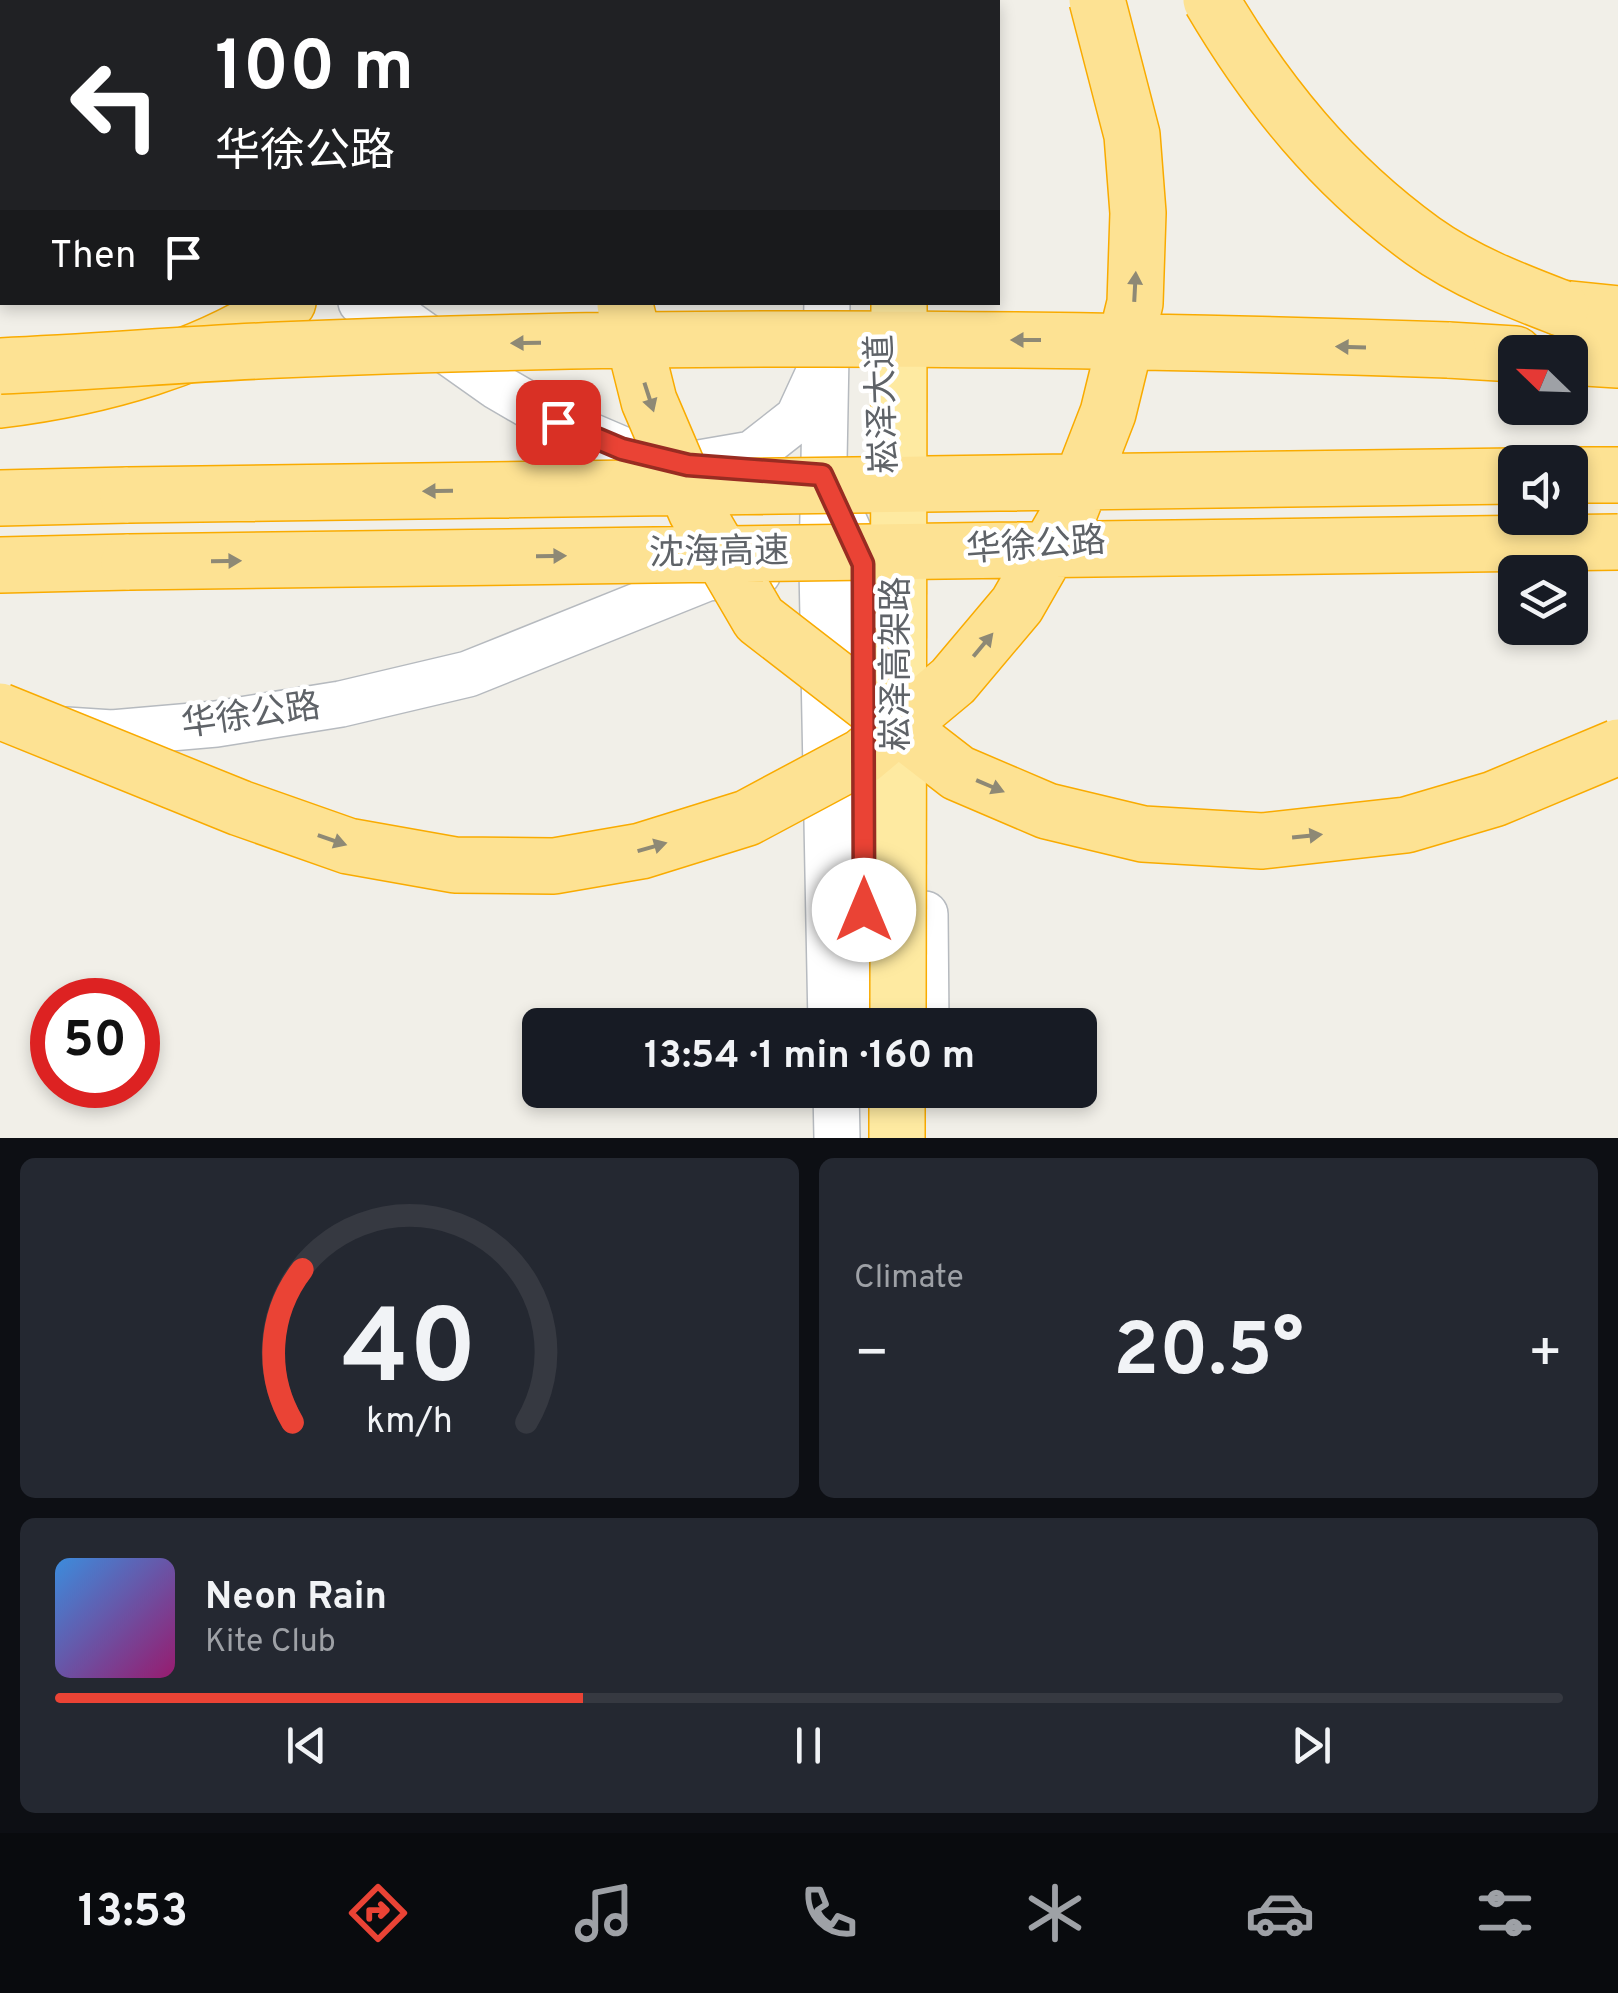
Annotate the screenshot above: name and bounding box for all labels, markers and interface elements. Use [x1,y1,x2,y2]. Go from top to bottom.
text: 100 m [215,26,414,115]
icon: left [50,40,180,170]
text: 华徐公路 [215,125,395,182]
icon: arrive [156,230,211,285]
text: Then [50,233,136,282]
one-way arrow [1128,270,1144,302]
one-way arrow [1009,332,1041,348]
street label: 崧泽大道 [860,333,908,475]
north arrow [1498,335,1588,425]
map controls [1498,335,1588,645]
one-way arrow [509,336,541,352]
one-way arrow [1334,338,1366,354]
pin [516,380,601,465]
one-way arrow [642,382,657,412]
icon: arrive [531,395,586,450]
button: sound [1498,445,1588,535]
one-way arrow [421,483,453,499]
street label: 华徐公路 [965,520,1107,574]
street label: 沈海高速 [649,531,789,577]
one-way arrow [536,548,568,564]
one-way arrow [211,553,243,569]
button: layers [1498,555,1588,645]
street label: 崧泽高架路 [876,576,920,752]
one-way arrow [972,633,994,658]
street label: 华徐公路 [179,685,323,749]
one-way arrow [975,779,1005,795]
one-way arrow [1291,828,1323,844]
one-way arrow [317,833,347,848]
one-way arrow [637,839,668,854]
position arrow [812,858,916,962]
speed limit sign: 50 [30,978,160,1108]
text: 13:54 · 1 min · 160 m [644,1033,975,1082]
text: Climate [854,1259,964,1299]
text: 40 [342,1288,477,1420]
text: 20.5° [1113,1307,1304,1402]
text: − [854,1321,889,1391]
text: + [1528,1321,1563,1391]
text: km/h [366,1400,453,1446]
text: Neon Rain [205,1574,387,1623]
text: Kite Club [205,1623,336,1663]
icon: previous [279,1718,334,1773]
icon: pause [781,1718,836,1773]
icon: next [1284,1718,1339,1773]
icon: directions [343,1878,413,1948]
icon: music [569,1878,639,1948]
icon: phone [794,1878,864,1948]
icon: climate [1020,1878,1090,1948]
icon: car [1245,1878,1315,1948]
icon: filters [1470,1878,1540,1948]
text: 13:53 [78,1885,188,1942]

